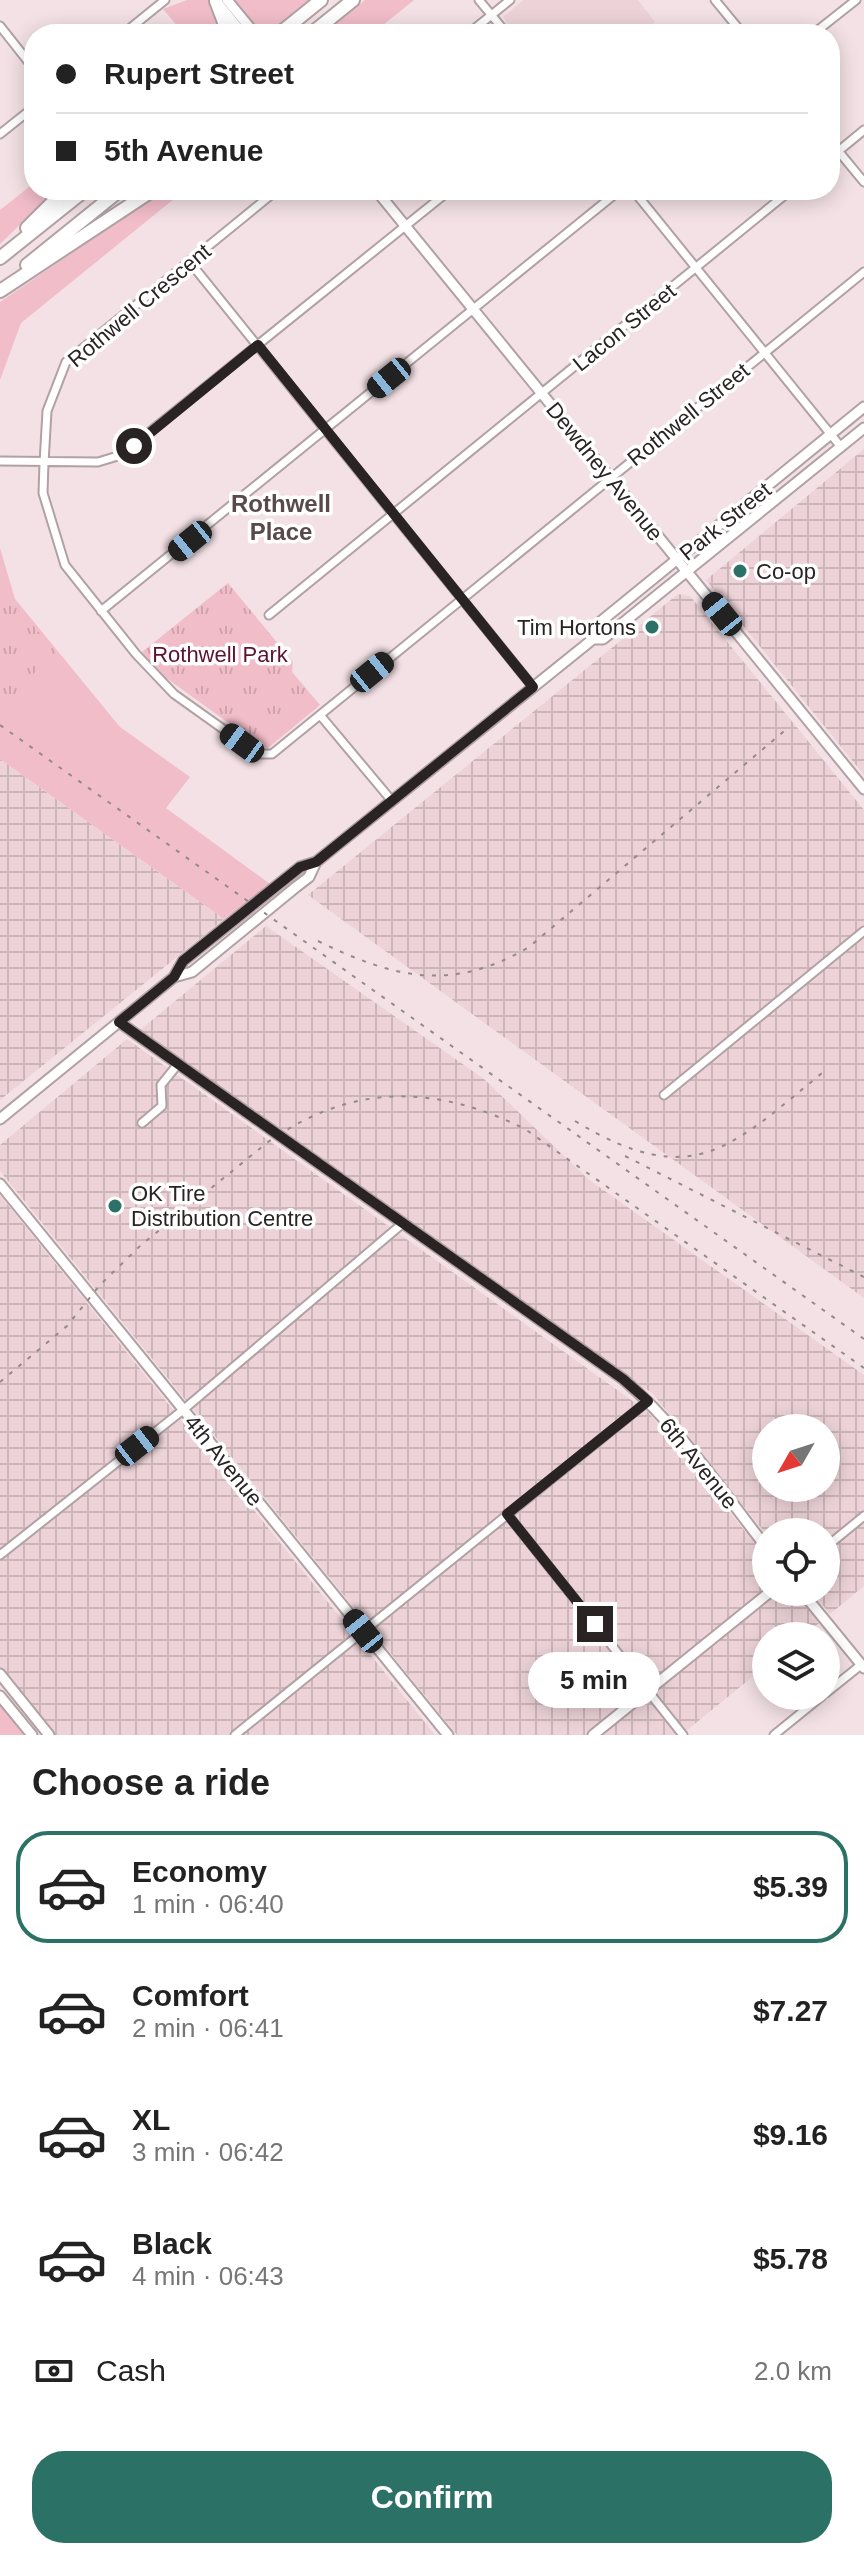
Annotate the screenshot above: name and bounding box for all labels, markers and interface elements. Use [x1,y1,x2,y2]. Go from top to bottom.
text: Rupert Street [104,57,294,90]
text: 5th Avenue [104,134,263,167]
street label: Rothwell Crescent [63,238,216,372]
street label: Lacon Street [568,278,681,376]
car [363,354,415,402]
street label: Rothwell Street [622,358,754,471]
street label: Dewdney Avenue [541,397,668,546]
route start [116,428,152,464]
street label: Park Street [675,477,776,566]
district label: Rothwell Place [231,490,331,545]
car [164,517,216,565]
place label: Co-op [756,559,816,584]
marker: Co-op [731,562,749,580]
car [698,588,746,640]
place label: Tim Hortons [517,615,636,640]
marker: Tim Hortons [643,618,661,636]
park label: Rothwell Park [152,642,289,667]
car [346,648,398,696]
car [216,719,268,767]
place label: OK Tire Distribution Centre [131,1181,313,1231]
marker: OK Tire Distribution Centre [106,1197,124,1215]
street label: 4th Avenue [179,1410,268,1511]
street label: 6th Avenue [654,1413,743,1514]
north arrow [752,1414,840,1502]
map controls [752,1414,840,1710]
car [111,1422,163,1470]
button: locate [752,1518,840,1606]
car [339,1605,387,1657]
route end [577,1606,613,1642]
button: layers [752,1622,840,1710]
callout: 5 min [529,1652,661,1708]
text: 5 min [560,1665,628,1695]
text: Choose a ride [32,1762,270,1803]
icon: car [36,1851,108,1923]
text: Economy [132,1855,267,1888]
text: $5.39 [753,1870,828,1903]
text: 1 min · 06:40 [132,1889,284,1919]
icon: car [36,1975,108,2047]
text: Comfort [132,1979,249,2012]
text: $7.27 [753,1994,828,2027]
text: 2 min · 06:41 [132,2013,284,2043]
icon: car [36,2099,108,2171]
text: XL [132,2103,170,2136]
text: $9.16 [753,2118,828,2151]
text: 3 min · 06:42 [132,2137,284,2167]
icon: car [36,2223,108,2295]
text: Black [132,2227,212,2260]
text: $5.78 [753,2242,828,2275]
text: 4 min · 06:43 [132,2261,284,2291]
icon: cash [32,2349,76,2393]
text: Cash [96,2354,166,2387]
text: 2.0 km [754,2356,832,2386]
button: Confirm [32,2451,832,2543]

